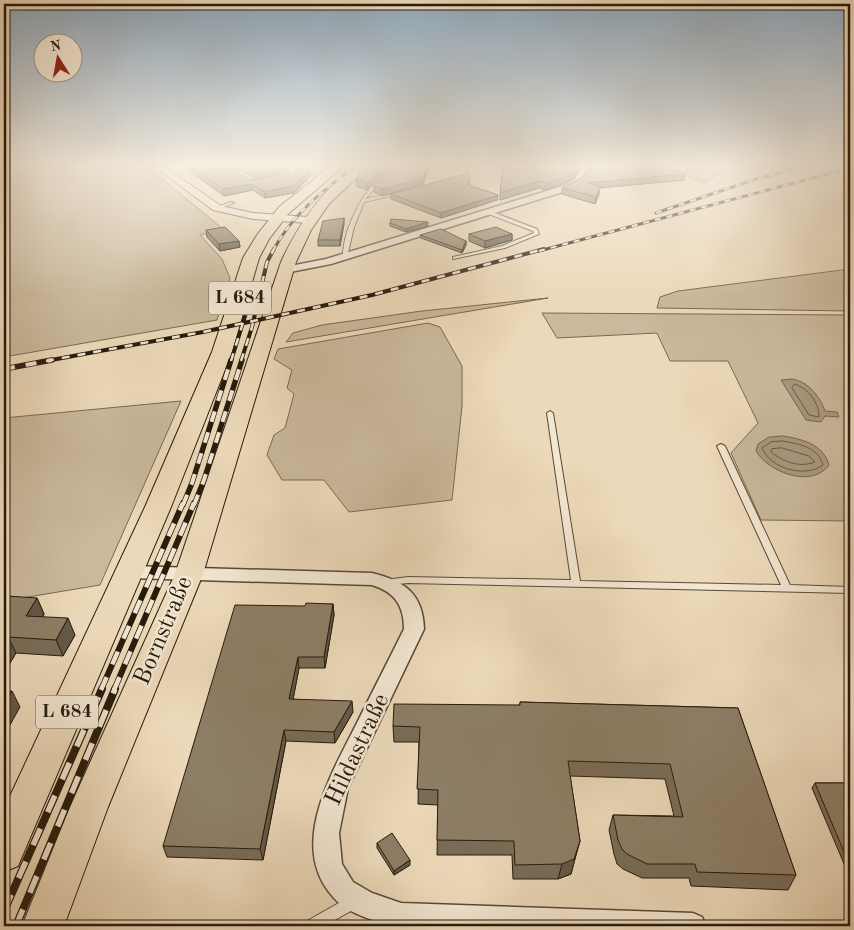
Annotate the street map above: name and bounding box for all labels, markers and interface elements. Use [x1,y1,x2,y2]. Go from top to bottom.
north arrow [32,32,82,82]
text: N [49,38,63,54]
road number: L 684 [209,282,271,314]
street label: Bornstraße [130,573,198,689]
street label: Hildastraße [322,690,394,810]
road number: L 684 [36,696,98,729]

